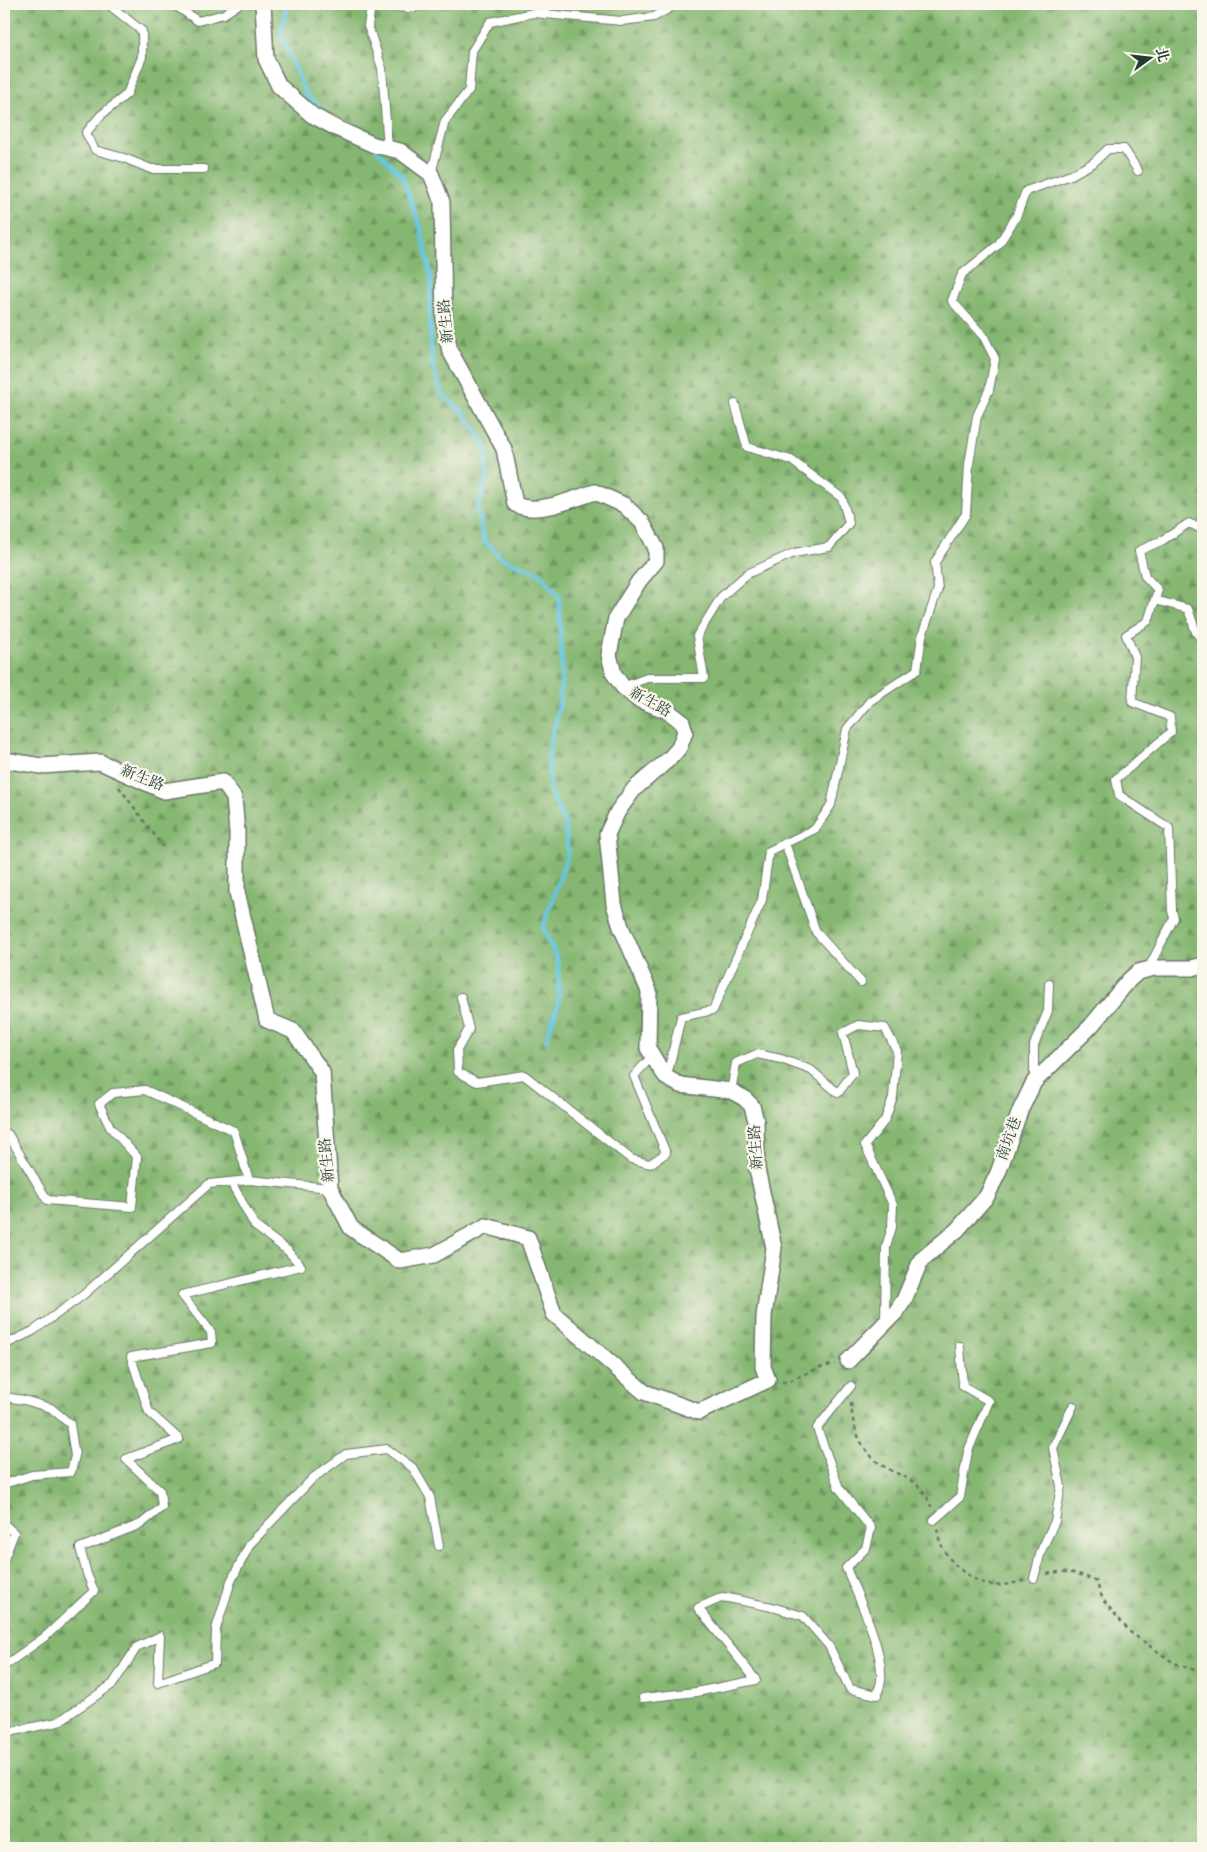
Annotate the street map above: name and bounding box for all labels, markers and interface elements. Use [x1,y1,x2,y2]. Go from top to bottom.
north arrow [1124,32,1174,82]
text: 北 [1149,46,1172,65]
street label: 新生路 [435,298,459,344]
street label: 新生路 [625,683,675,723]
street label: 新生路 [117,761,167,797]
street label: 南坑巷 [992,1114,1028,1164]
street label: 新生路 [745,1124,769,1170]
street label: 新生路 [316,1137,340,1183]

